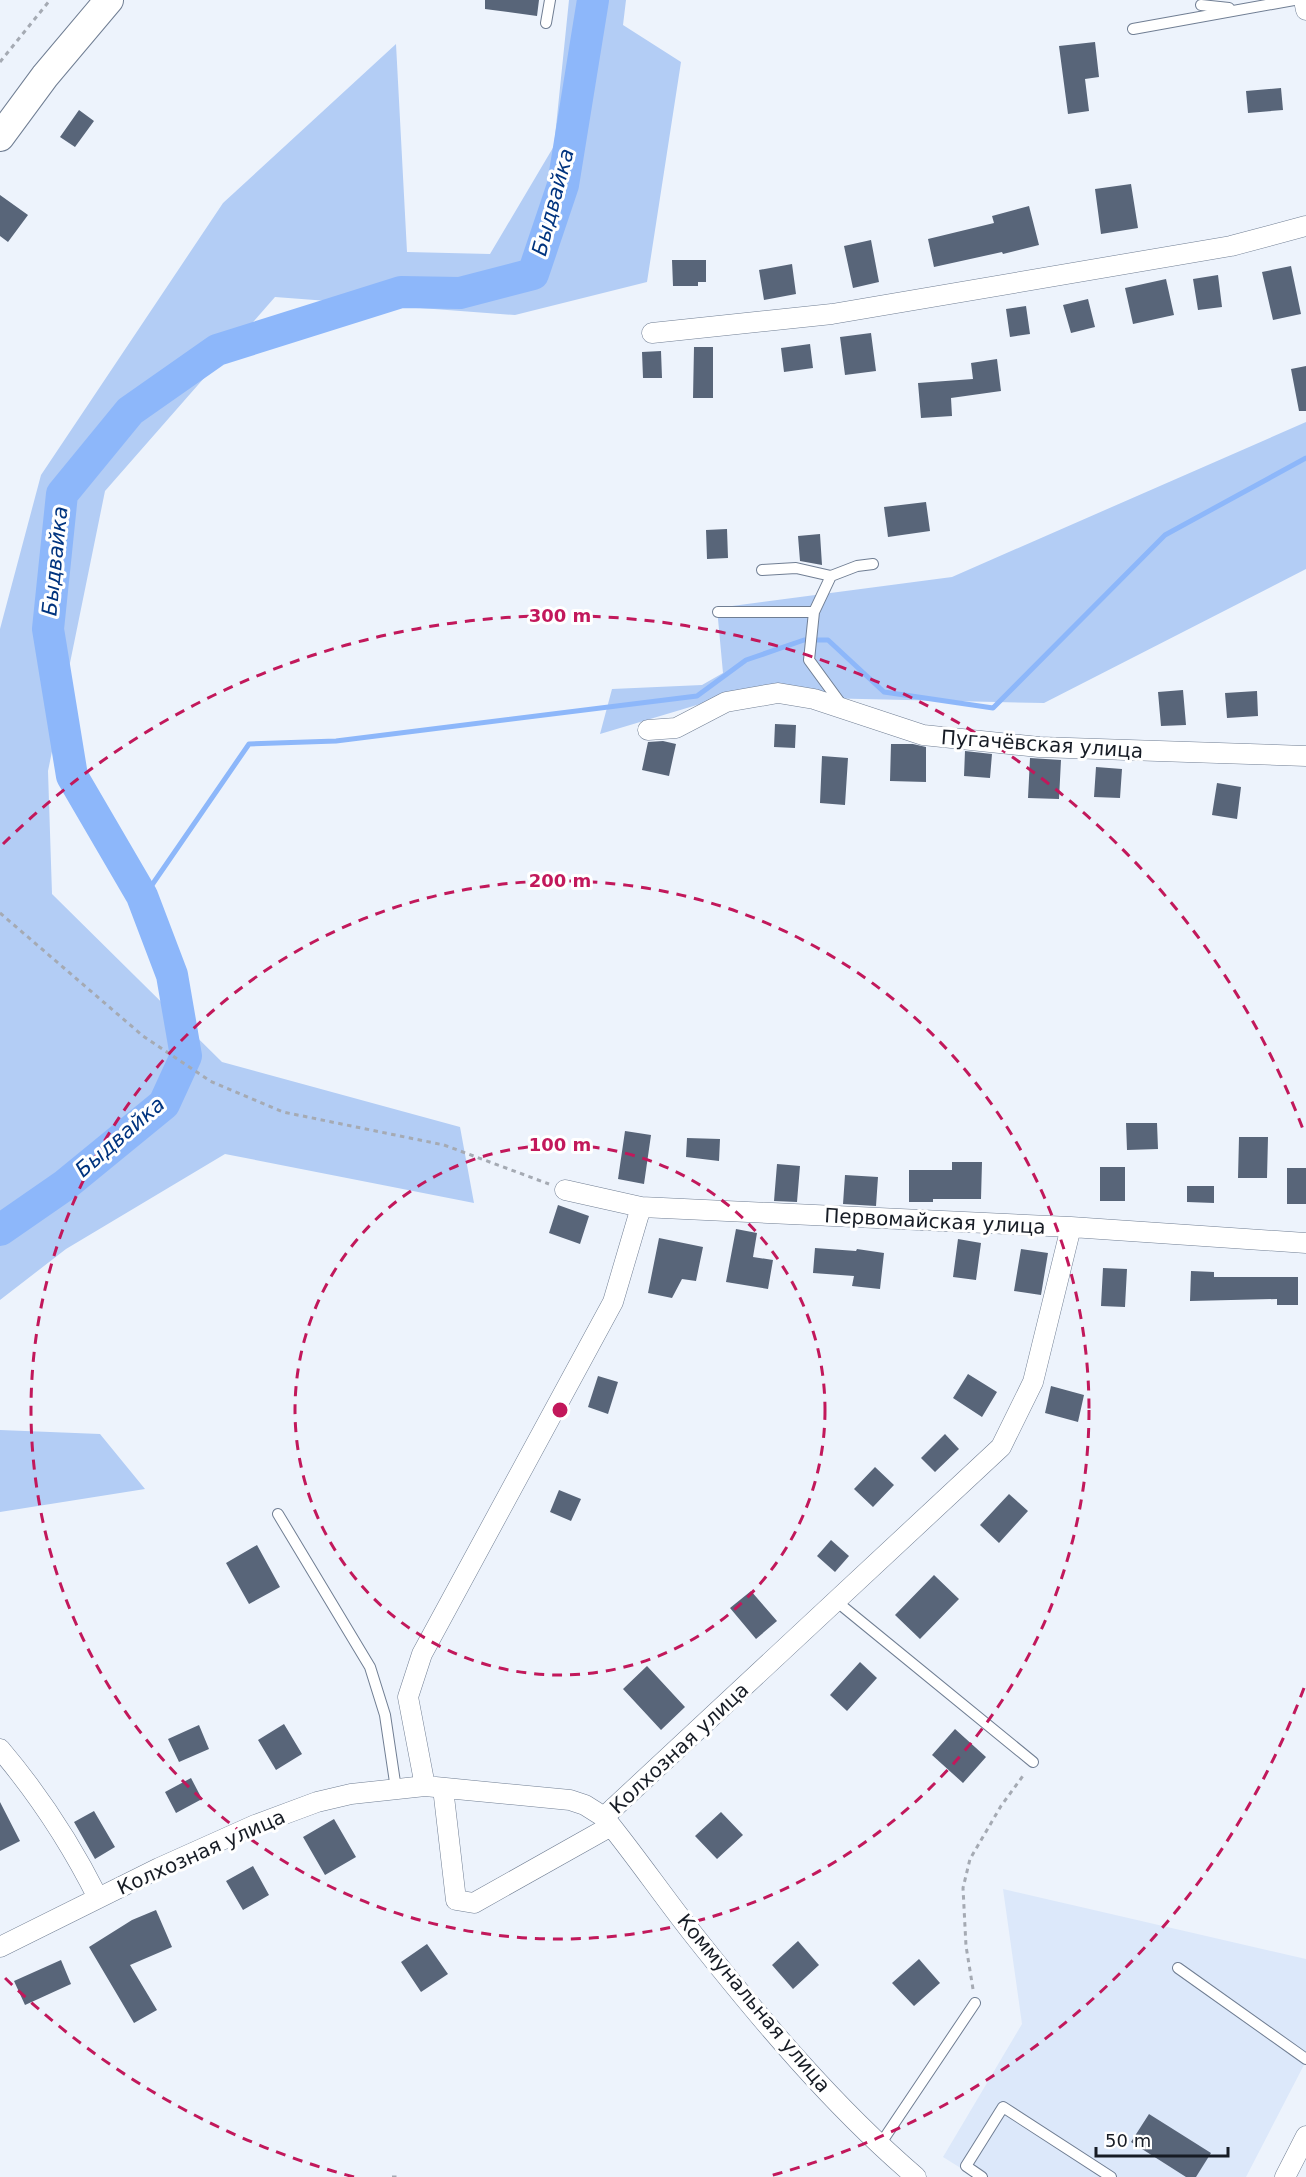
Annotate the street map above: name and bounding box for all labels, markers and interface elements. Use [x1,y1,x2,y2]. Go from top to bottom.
water label: Быдвайка [527,146,579,258]
water label: Быдвайка [37,505,73,617]
text: 300 m [529,605,591,626]
street label: Пугачёвская улица [940,725,1144,763]
text: 200 m [529,870,591,891]
water label: Быдвайка [71,1092,169,1182]
text: 100 m [529,1134,591,1155]
street label: Первомайская улица [824,1203,1046,1239]
centre of rings [550,1400,570,1420]
street label: Колхозная улица [605,1677,753,1819]
street label: Колхозная улица [113,1804,289,1900]
street label: Коммунальная улица [672,1909,836,2097]
scale bar [1096,2120,1228,2158]
text: 50 m [1105,2130,1151,2151]

